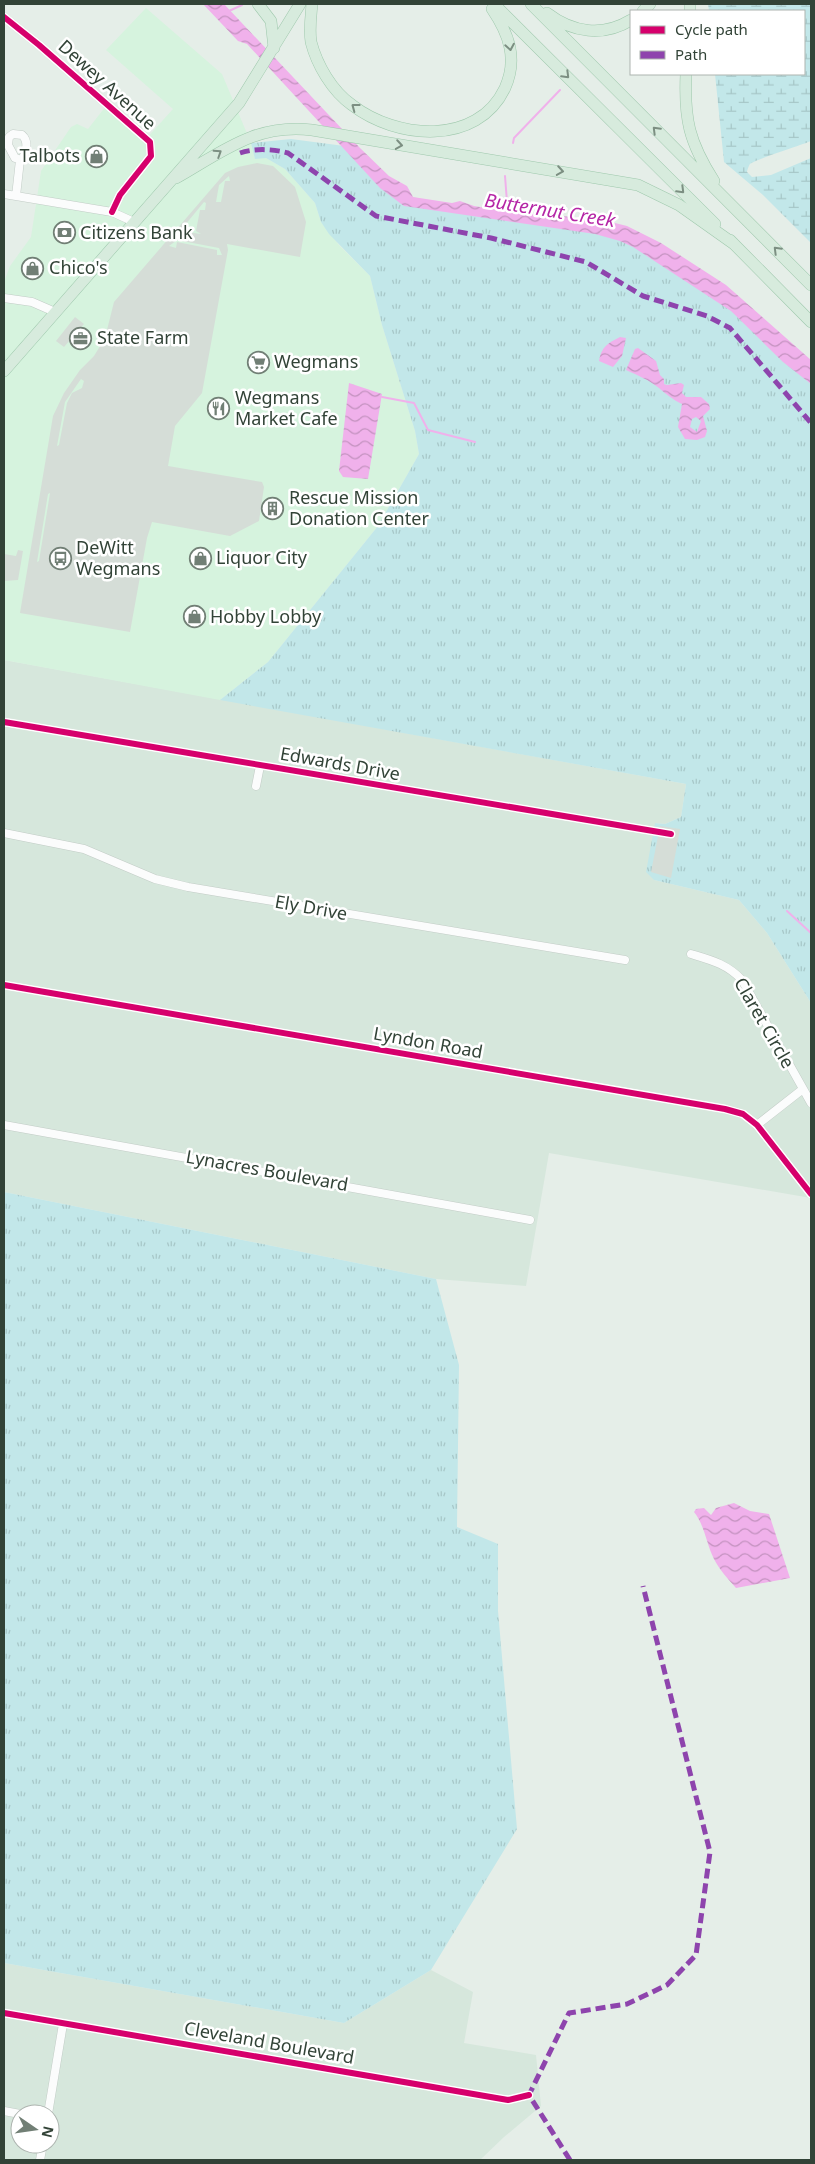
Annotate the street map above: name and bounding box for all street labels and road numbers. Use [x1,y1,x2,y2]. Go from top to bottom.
street label: Dewey Avenue [54,34,162,135]
street label: Edwards Drive [278,741,402,785]
street label: Ely Drive [273,889,349,925]
street label: Claret Circle [729,973,801,1072]
street label: Lyndon Road [372,1021,485,1063]
street label: Lynacres Boulevard [184,1144,350,1196]
street label: Cleveland Boulevard [182,2015,356,2069]

